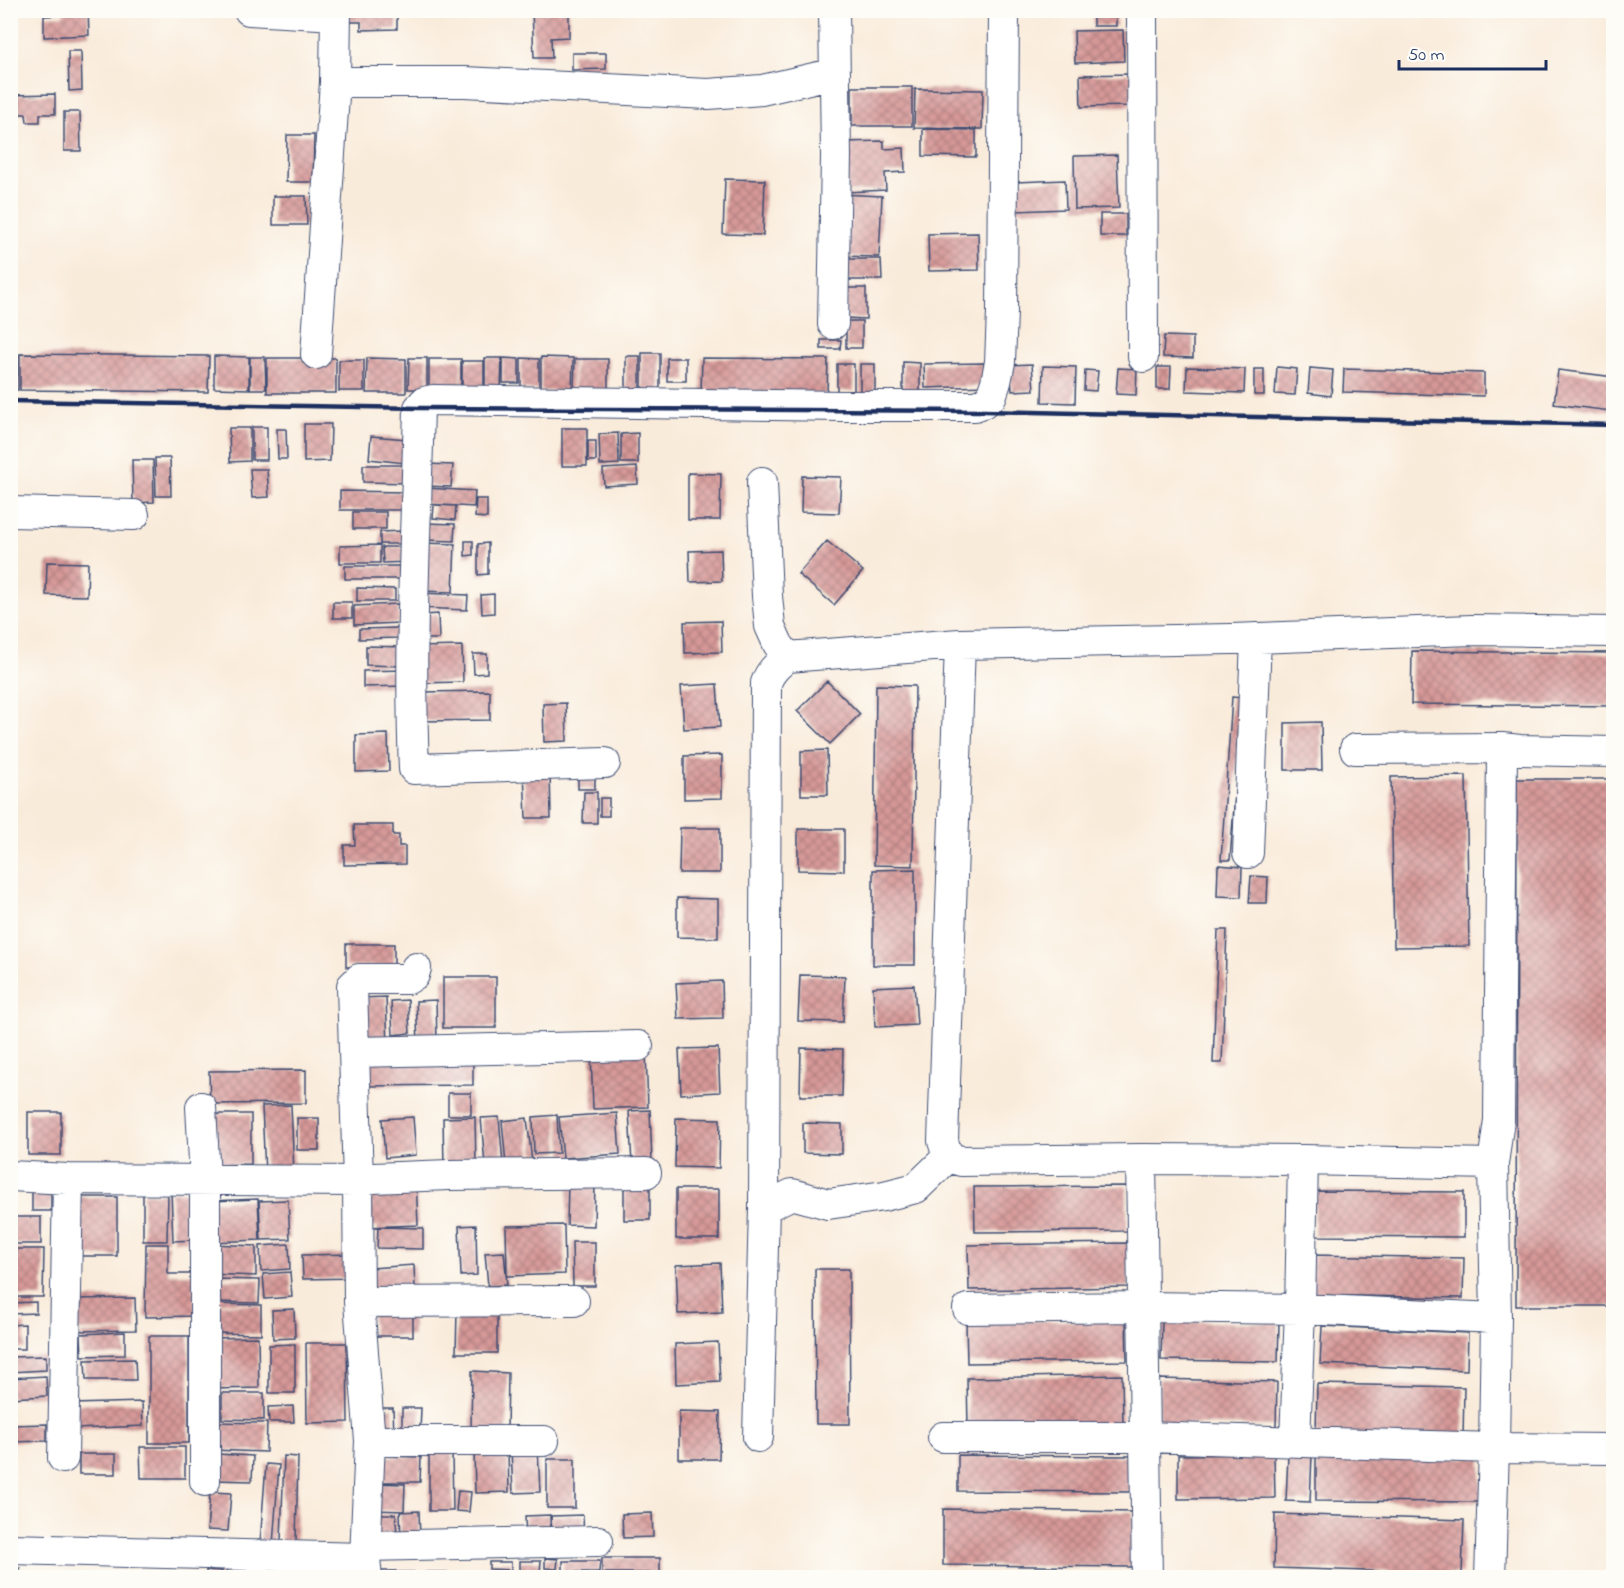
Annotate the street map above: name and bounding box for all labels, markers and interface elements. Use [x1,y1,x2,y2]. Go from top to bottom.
scale bar [1399,33,1546,71]
text: 50 m [1408,43,1445,69]

